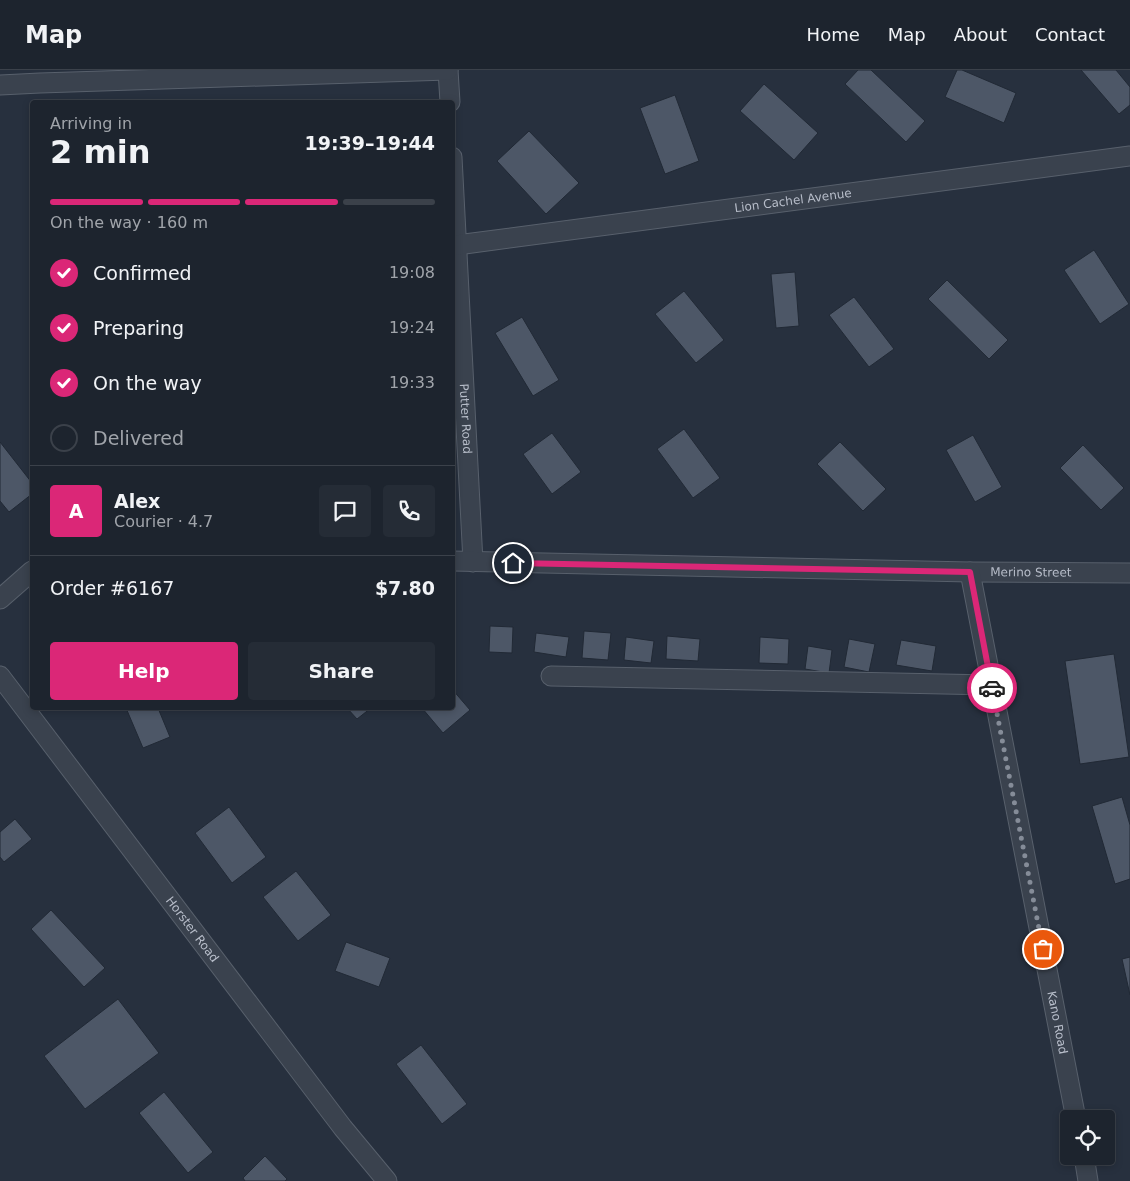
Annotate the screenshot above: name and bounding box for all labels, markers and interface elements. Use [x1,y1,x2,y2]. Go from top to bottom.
text: Map [25,21,82,49]
text: Home [807,24,860,45]
text: Map [888,24,926,45]
text: About [954,24,1007,45]
text: Contact [1035,24,1105,45]
text: Arriving in [50,114,132,133]
text: 19:39–19:44 [305,132,435,154]
text: 2 min [50,133,151,171]
street label: Lion Cachel Avenue [734,186,852,215]
text: On the way · 160 m [50,213,208,232]
icon: check [50,259,78,287]
text: Confirmed [93,262,192,284]
text: 19:08 [389,263,435,282]
icon: check [50,314,78,342]
text: Preparing [93,317,184,339]
text: 19:24 [389,318,435,337]
icon: check [50,369,78,397]
text: On the way [93,372,202,394]
text: 19:33 [389,373,435,392]
street label: Putter Road [457,383,474,454]
text: Delivered [93,427,184,449]
button: chat [319,485,371,537]
button: phone [383,485,435,537]
text: Alex [114,490,160,512]
text: A [69,500,83,522]
text: Courier · 4.7 [114,512,213,531]
pin [492,542,534,584]
icon: home [499,549,527,577]
street label: Merino Street [990,565,1072,580]
text: Order #6167 [50,577,174,599]
text: $7.80 [375,577,435,599]
button: Help [50,642,238,700]
button: Share [248,642,435,700]
courier [967,663,1017,713]
icon: car [978,674,1006,702]
street label: Horster Road [163,894,222,965]
pin [1022,928,1064,970]
icon: bag [1029,935,1057,963]
street label: Kano Road [1044,990,1070,1055]
map controls [1060,1110,1115,1165]
button: locate [1060,1110,1115,1165]

